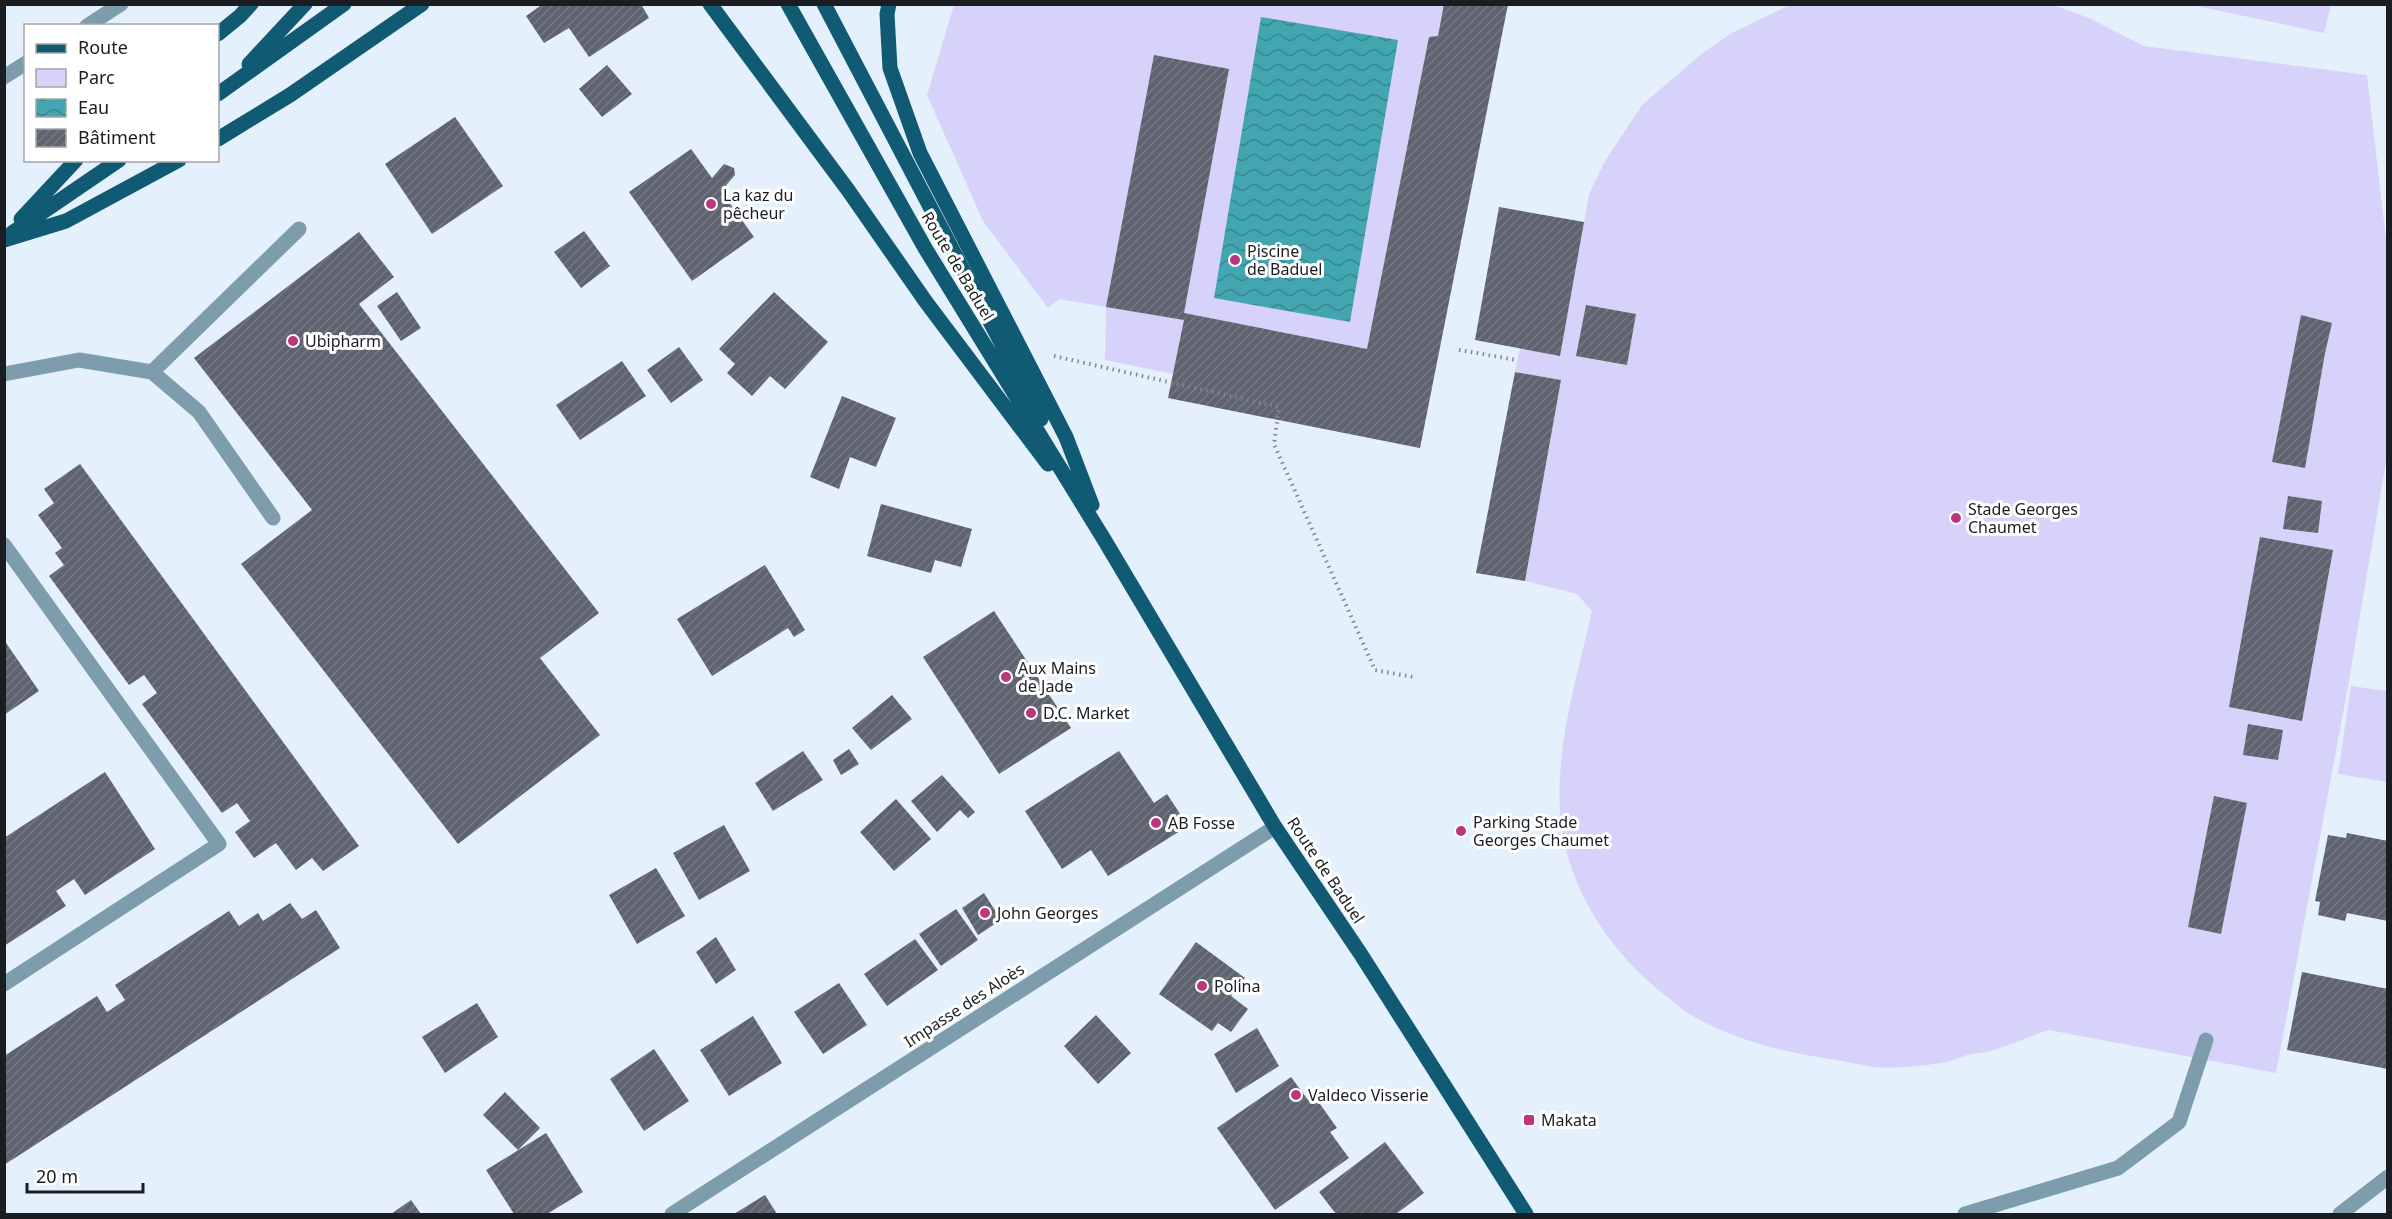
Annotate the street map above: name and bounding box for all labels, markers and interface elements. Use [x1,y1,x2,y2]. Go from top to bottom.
legend [24,24,219,162]
text: Route [78,35,128,59]
text: Parc [78,65,115,89]
text: Eau [78,95,109,119]
text: Bâtiment [78,125,156,149]
place label: La kaz du pêcheur [723,184,793,224]
marker: La kaz du pêcheur [704,197,718,211]
street label: Route de Baduel [917,207,999,325]
place label: Piscine de Baduel [1247,240,1322,280]
marker: Piscine de Baduel [1228,253,1242,267]
place label: Ubipharm [305,330,381,352]
marker: Ubipharm [286,334,300,348]
place label: Stade Georges Chaumet [1968,498,2078,538]
marker: Stade Georges Chaumet [1949,511,1963,525]
place label: Aux Mains de Jade [1018,657,1096,697]
marker: Aux Mains de Jade [999,670,1013,684]
place label: D.C. Market [1043,702,1130,724]
marker: D.C. Market [1024,706,1038,720]
place label: Parking Stade Georges Chaumet [1473,811,1609,851]
place label: AB Fosse [1168,812,1235,834]
street label: Route de Baduel [1282,813,1370,927]
marker: AB Fosse [1149,816,1163,830]
marker: Parking Stade Georges Chaumet [1454,824,1468,838]
place label: John Georges [995,902,1098,924]
marker: John Georges [978,906,992,920]
street label: Impasse des Aloès [900,958,1028,1052]
place label: Polina [1214,975,1260,997]
marker: Polina [1195,979,1209,993]
place label: Valdeco Visserie [1308,1084,1429,1106]
marker: Valdeco Visserie [1289,1088,1303,1102]
place label: Makata [1541,1109,1597,1131]
marker: Makata [1522,1113,1536,1127]
scale bar [27,1156,142,1194]
text: 20 m [36,1164,78,1188]

